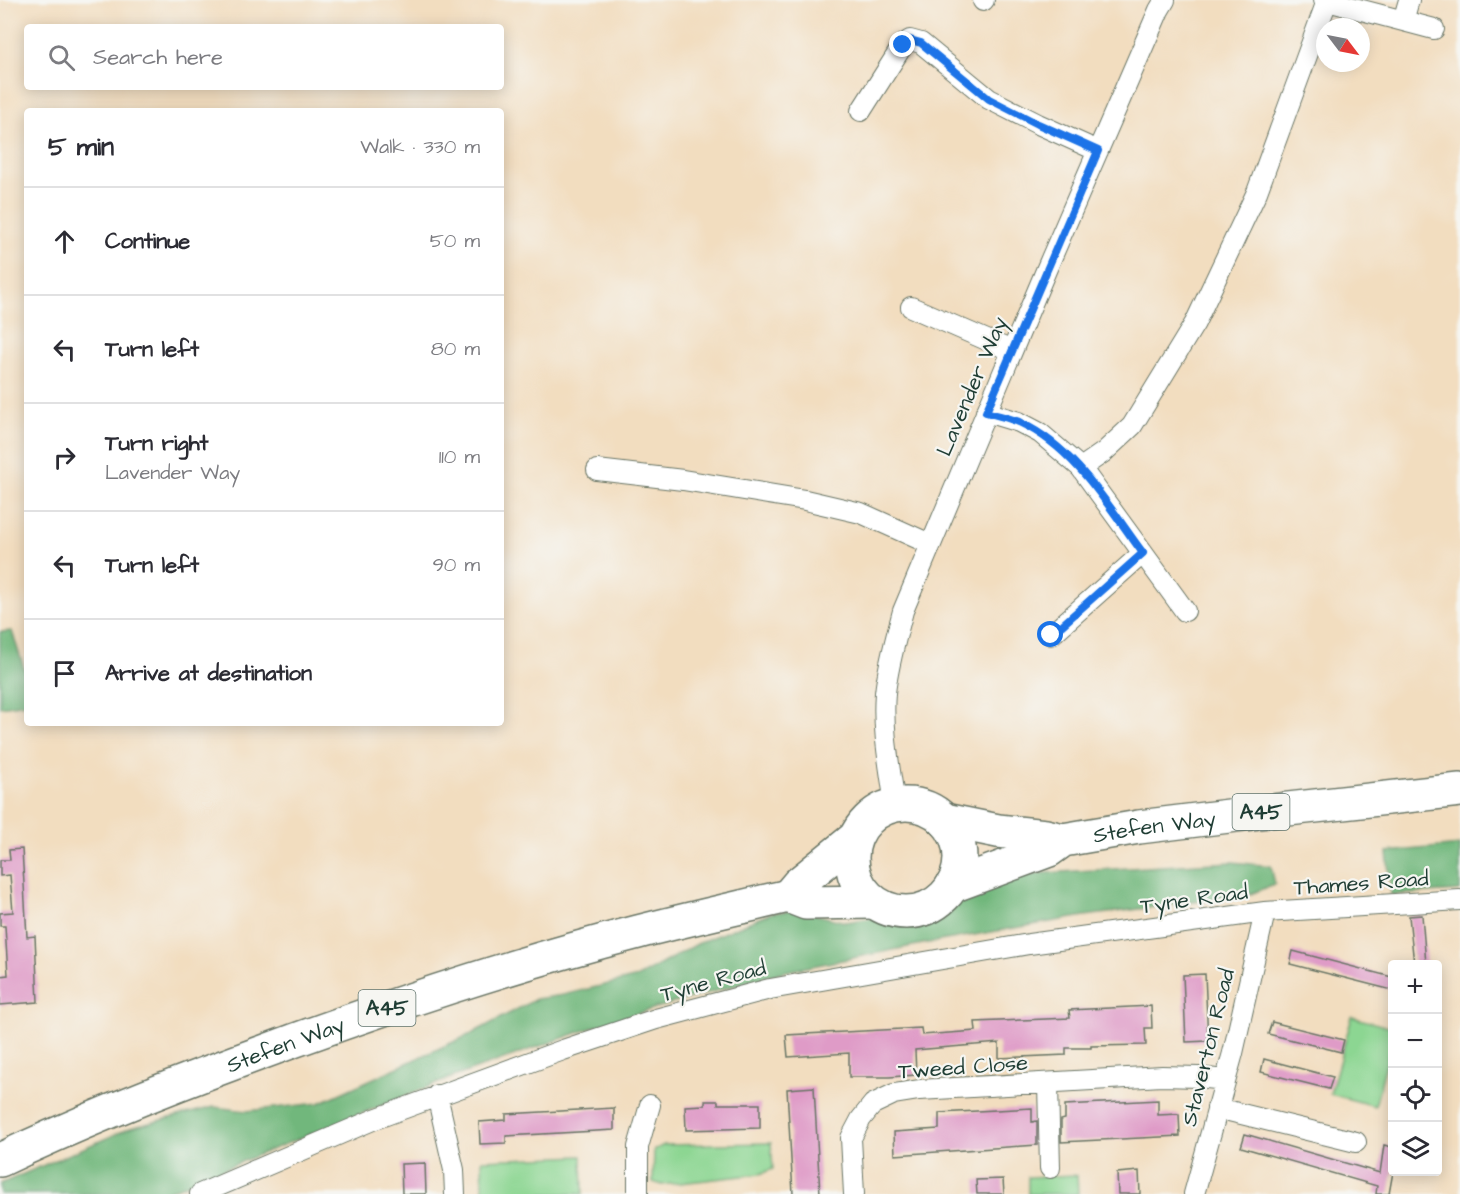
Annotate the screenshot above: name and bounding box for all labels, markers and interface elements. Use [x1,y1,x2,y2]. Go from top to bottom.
north arrow [1316,18,1370,72]
search box [24,24,504,90]
route end [889,31,915,57]
icon: search [45,41,78,74]
text: Search here [93,42,223,73]
text: 5 min [48,129,114,165]
text: Walk · 330 m [360,133,480,161]
icon: ahead [48,225,81,258]
text: Continue [105,226,190,257]
text: 50 m [430,227,480,255]
street label: Lavender Way [929,312,1017,462]
icon: left [48,333,81,366]
text: Turn left [105,334,199,365]
text: 80 m [431,335,480,363]
text: Turn right [105,428,208,459]
icon: right [48,441,81,474]
text: 110 m [439,443,480,471]
text: Lavender Way [105,459,240,487]
icon: left [48,549,81,582]
text: Turn left [105,550,199,581]
text: 90 m [432,551,480,579]
route start [1037,621,1063,647]
icon: arrive [48,657,81,690]
text: Arrive at destination [105,658,312,689]
road number: A45 [1232,794,1290,830]
street label: Stefen Way [1091,804,1218,852]
street label: Thames Road [1293,863,1430,904]
street label: Tyne Road [1139,877,1250,923]
street label: Tyne Road [657,952,770,1011]
map controls [1388,960,1442,1176]
button: + [1388,960,1442,1014]
street label: Staverton Road [1174,965,1243,1129]
road number: A45 [358,990,416,1026]
street label: Stefen Way [222,1010,349,1081]
button: − [1388,1014,1442,1068]
street label: Tweed Close [897,1048,1029,1087]
button: locate [1388,1068,1442,1122]
button: layers [1388,1122,1442,1176]

